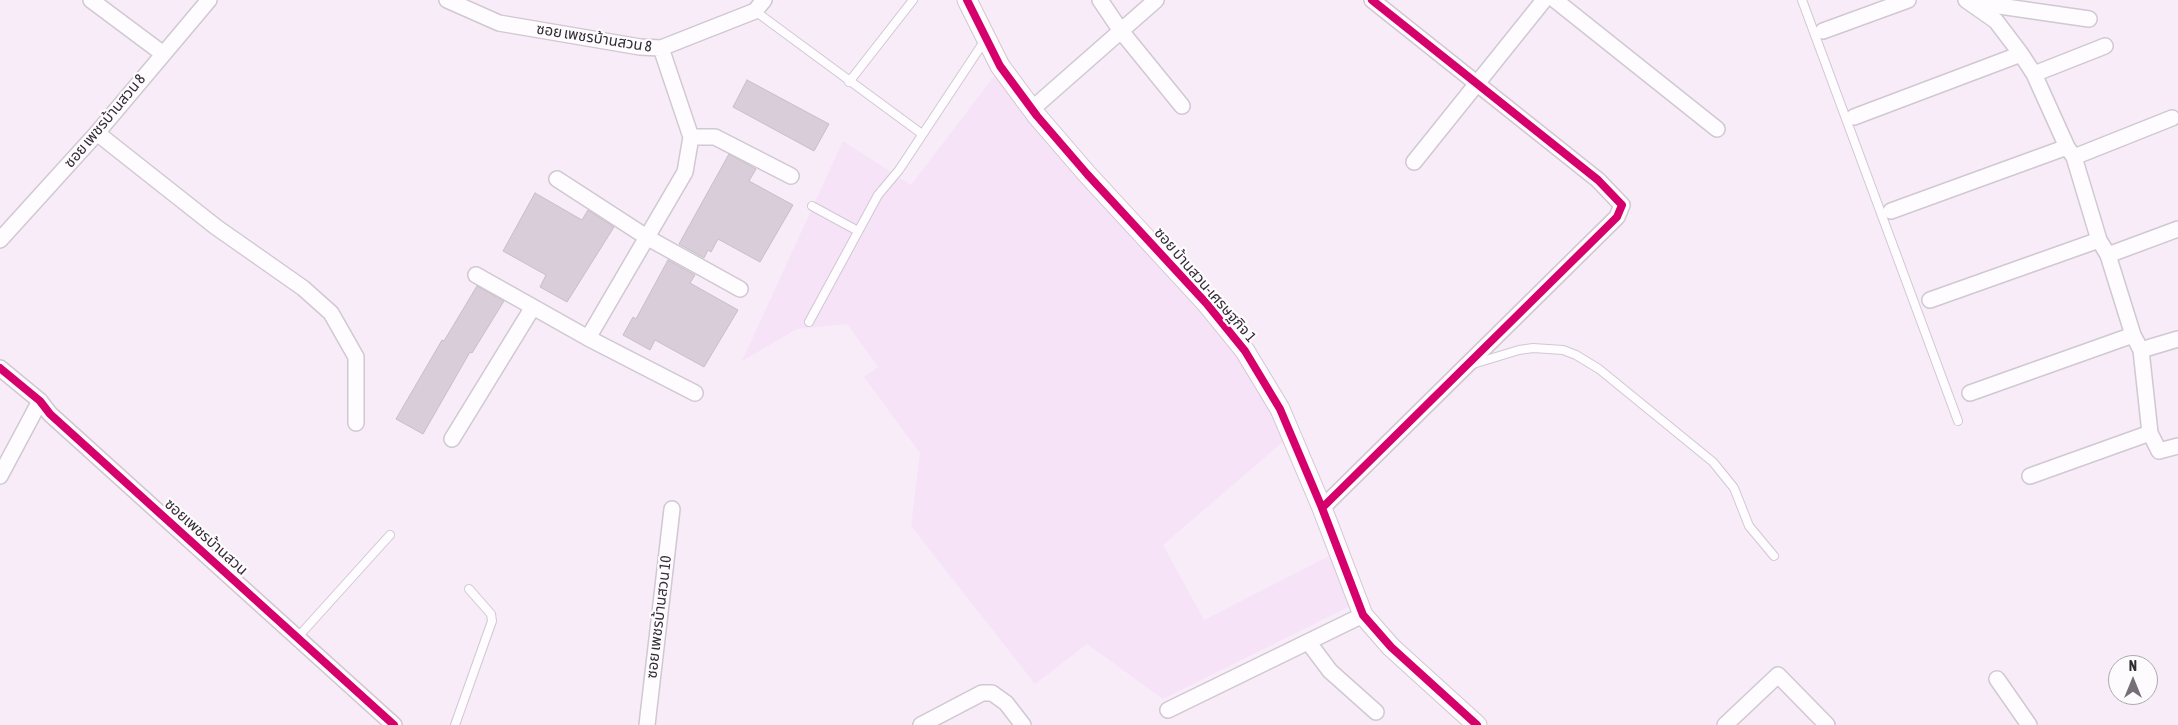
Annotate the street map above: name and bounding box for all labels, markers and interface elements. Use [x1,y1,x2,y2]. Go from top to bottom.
street label: ซอย เพชรบ้านสวน 8 [535,20,653,56]
street label: ซอย เพชรบ้านสวน 8 [61,71,149,171]
street label: ซอย บ้านสวน-เศรษฐกิจ 1 [1150,224,1260,346]
street label: ซอยเพชรบ้านสวน [161,495,251,579]
street label: ซอย เพชรบ้านสวน 10 [643,555,675,679]
north arrow [2108,655,2158,705]
text: N [2129,658,2137,674]

